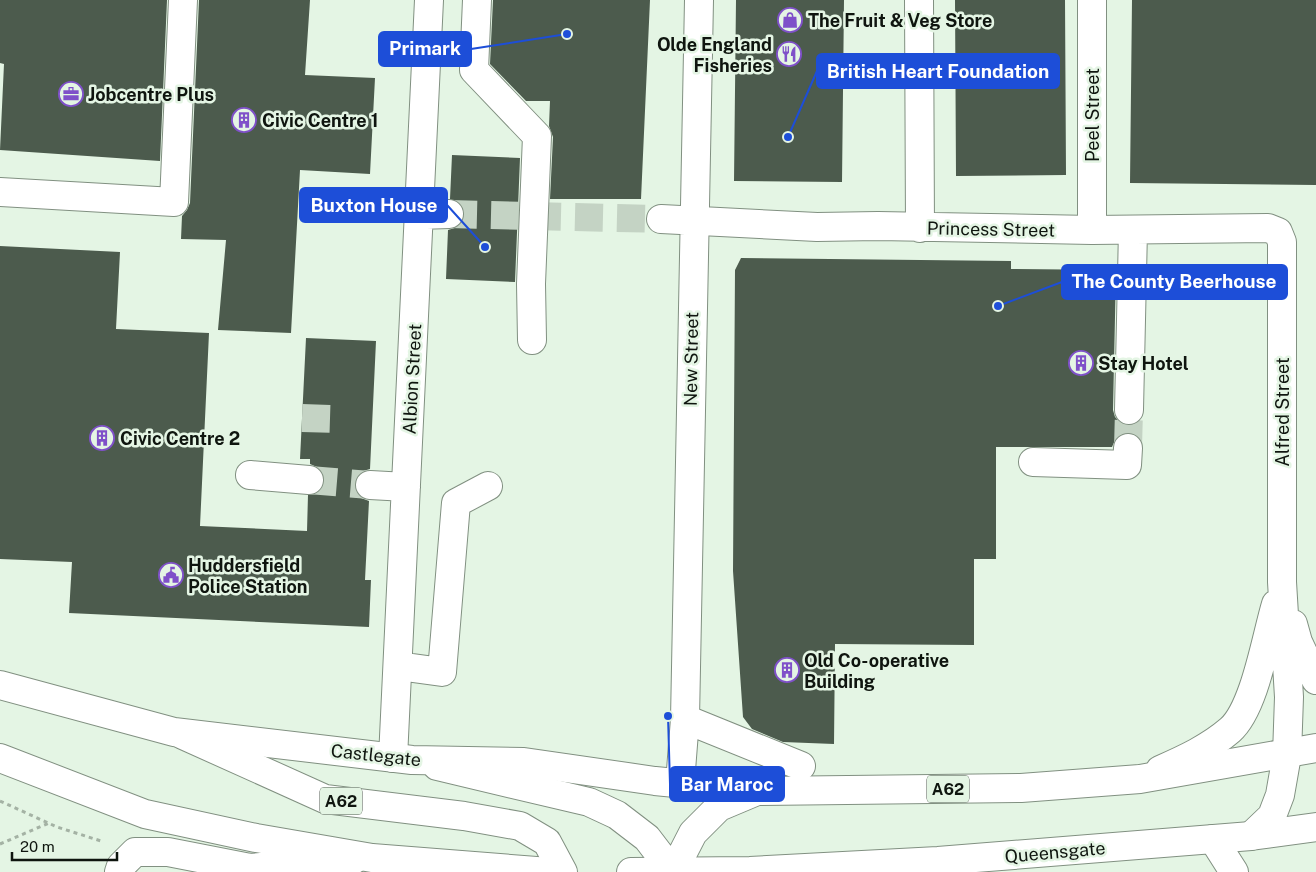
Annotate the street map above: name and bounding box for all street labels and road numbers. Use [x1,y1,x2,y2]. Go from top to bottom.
street label: Peel Street [1082,68,1103,162]
street label: Princess Street [927,217,1055,241]
street label: New Street [680,312,702,406]
street label: Albion Street [399,323,425,435]
street label: Alfred Street [1272,357,1293,467]
street label: Castlegate [330,740,422,770]
road number: A62 [927,776,969,802]
road number: A62 [320,788,362,814]
street label: Queensgate [1004,837,1106,867]

